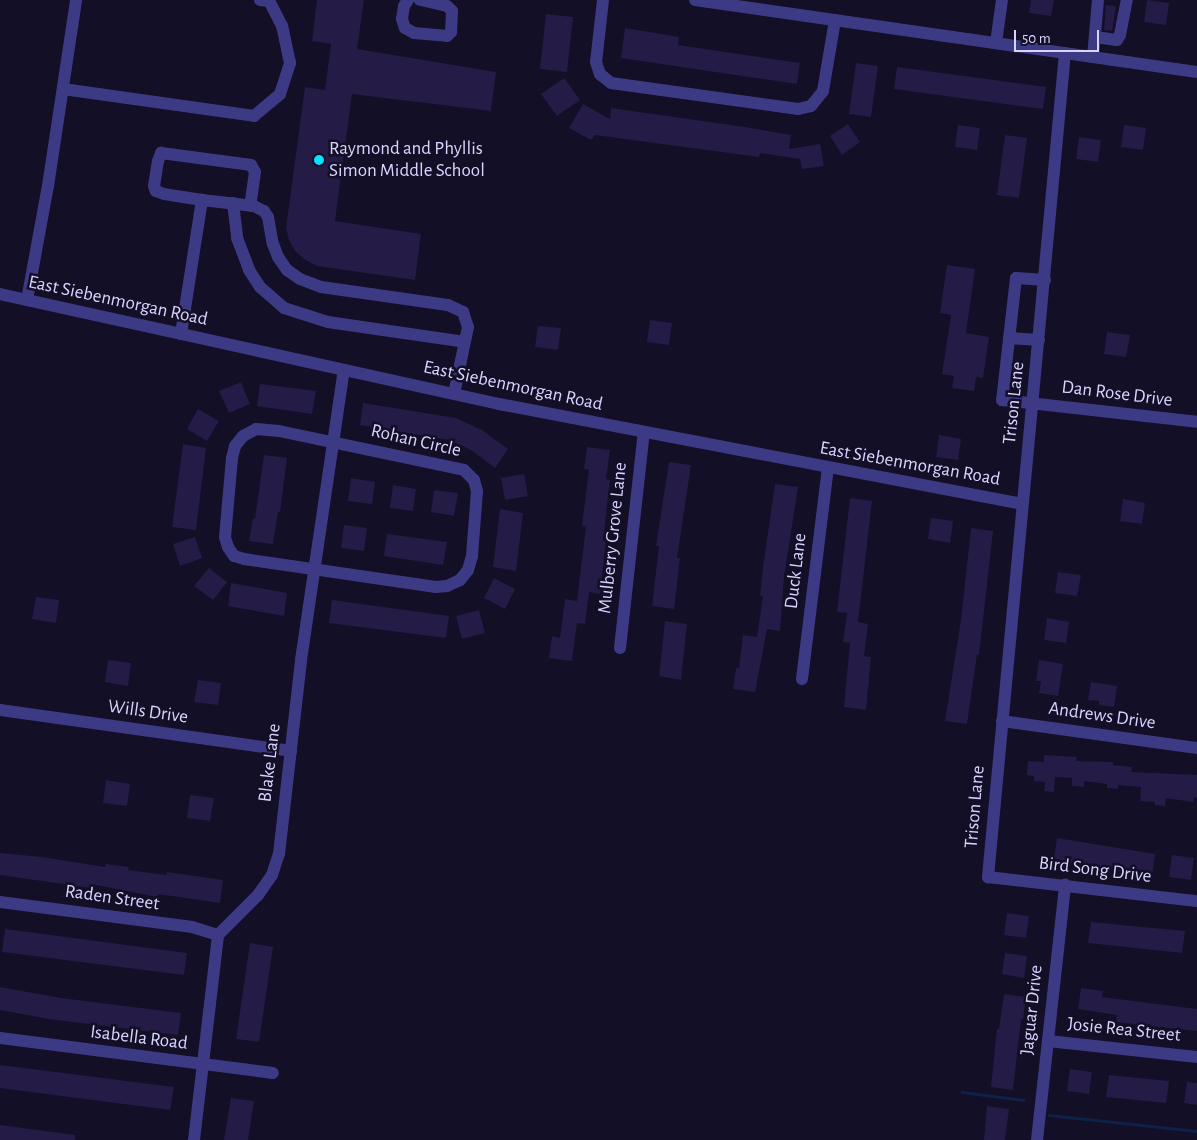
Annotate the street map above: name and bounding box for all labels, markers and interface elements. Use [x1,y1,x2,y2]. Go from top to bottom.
scale bar [1017,20,1102,52]
text: 50 m [1022,31,1051,46]
place label: Raymond and Phyllis Simon Middle School [329,138,485,182]
marker: Raymond and Phyllis Simon Middle School [313,154,325,166]
street label: East Siebenmorgan Road [26,271,210,331]
street label: East Siebenmorgan Road [421,356,605,416]
street label: Trison Lane [998,361,1030,445]
street label: Dan Rose Drive [1060,376,1174,412]
street label: Rohan Circle [369,420,463,462]
street label: East Siebenmorgan Road [818,437,1002,491]
street label: Mulberry Grove Lane [594,461,632,615]
street label: Duck Lane [780,532,812,610]
street label: Wills Drive [106,695,190,729]
street label: Andrews Drive [1047,697,1157,735]
street label: Blake Lane [254,722,286,804]
street label: Trison Lane [960,765,990,849]
street label: Bird Song Drive [1037,852,1153,888]
street label: Raden Street [63,880,161,916]
street label: Jaguar Drive [1016,964,1048,1056]
street label: Josie Rea Street [1066,1013,1182,1047]
street label: Isabella Road [89,1021,189,1055]

